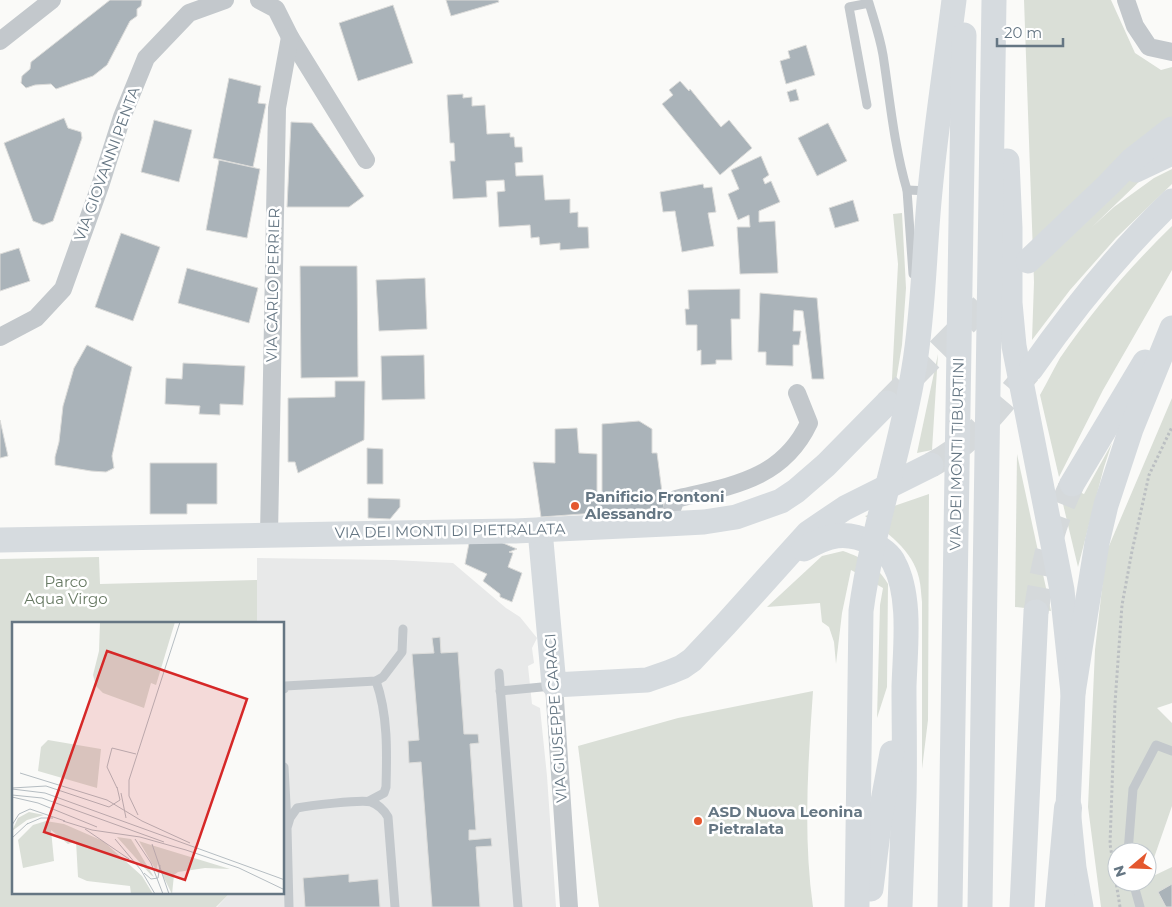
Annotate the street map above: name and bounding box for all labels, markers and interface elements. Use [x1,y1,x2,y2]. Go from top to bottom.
scale bar [997,15,1063,47]
text: 20 m [1004,23,1042,42]
street label: VIA GIOVANNI PENTA [70,84,143,244]
street label: VIA CARLO PERRIER [262,208,283,362]
street label: VIA DEI MONTI TIBURTINI [945,357,968,551]
place label: Panificio Frontoni Alessandro [584,487,725,523]
marker: Panificio Frontoni Alessandro [569,500,581,512]
street label: VIA DEI MONTI DI PIETRALATA [335,519,566,542]
park label: Parco Aqua Virgo [24,572,108,608]
inset map [12,622,285,894]
street label: VIA GIUSEPPE CARACI [540,633,571,803]
place label: ASD Nuova Leonina Pietralata [707,802,863,838]
marker: ASD Nuova Leonina Pietralata [692,815,704,827]
north arrow [1107,842,1157,892]
text: N [1109,863,1130,880]

